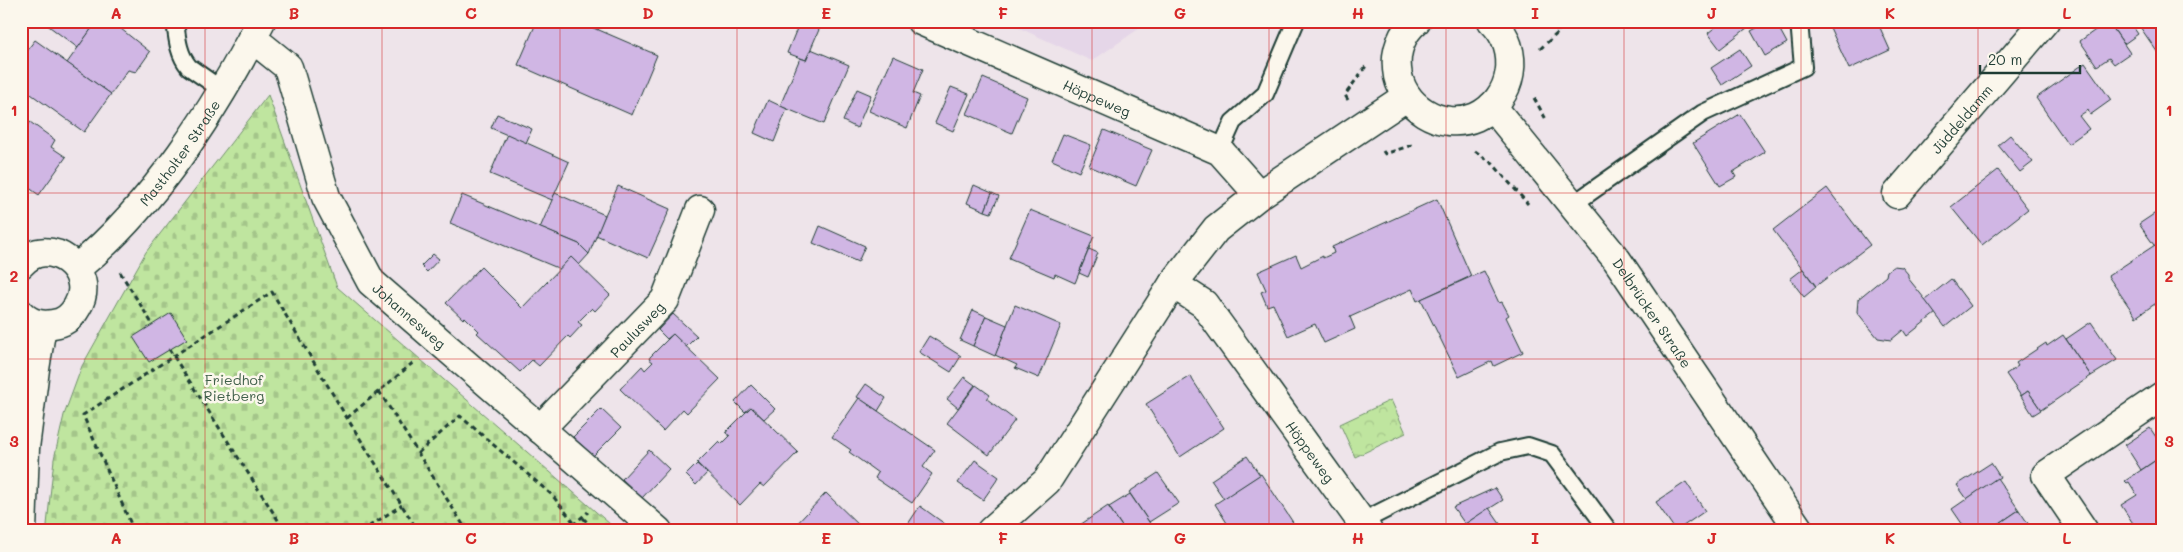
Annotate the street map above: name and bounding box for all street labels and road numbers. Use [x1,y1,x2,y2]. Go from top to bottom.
street label: Höppeweg [1060,75,1134,121]
street label: Jüddeldamm [1926,80,1996,157]
street label: Mastholter Straße [135,96,224,210]
street label: Delbrücker Straße [1609,254,1697,371]
street label: Johannesweg [369,278,450,353]
street label: Paulusweg [605,297,668,361]
street label: Höppeweg [1282,417,1339,486]

